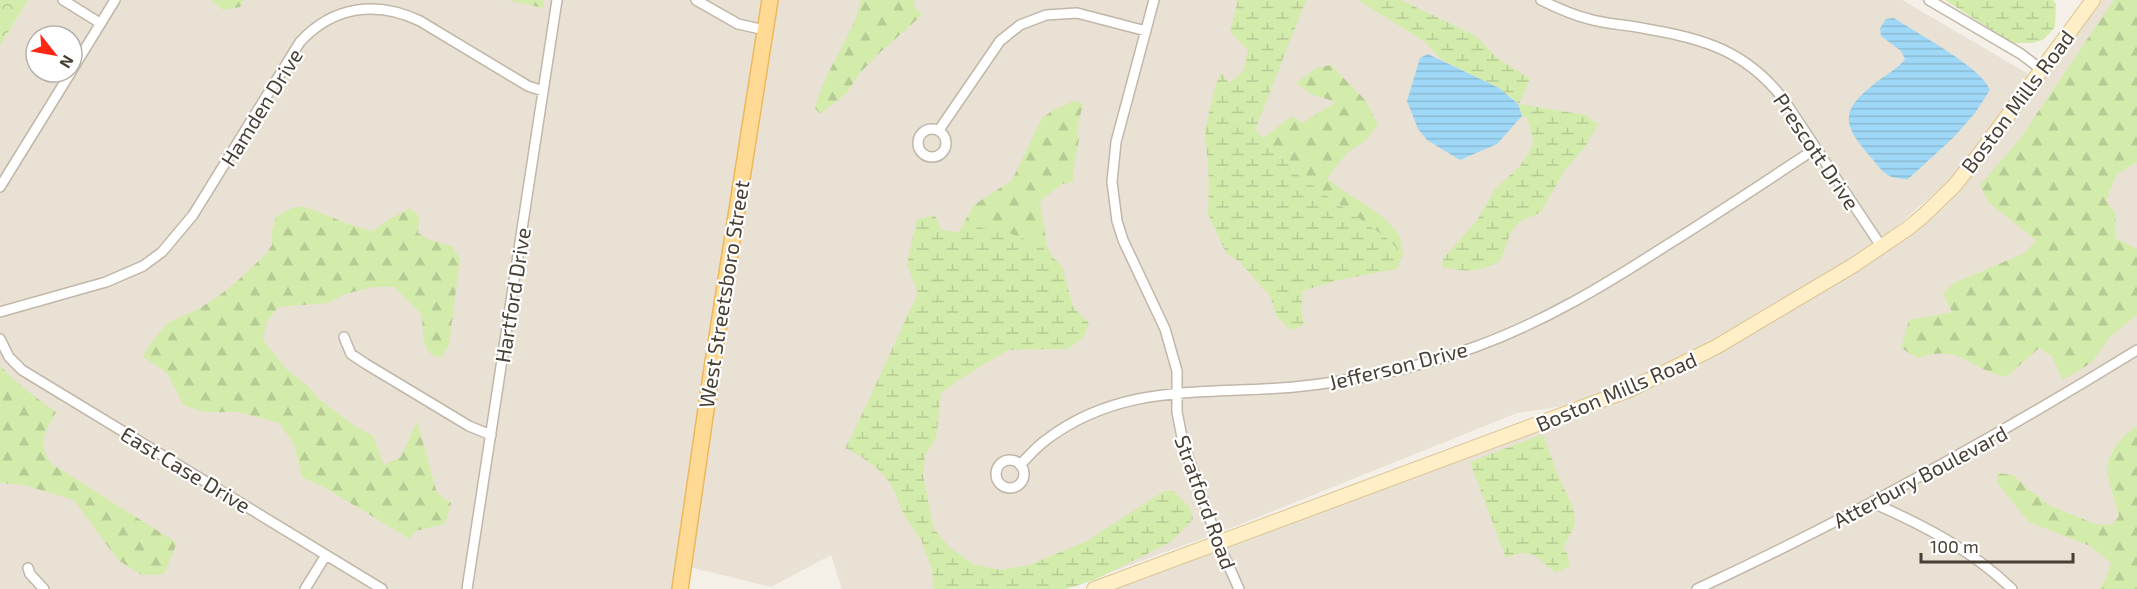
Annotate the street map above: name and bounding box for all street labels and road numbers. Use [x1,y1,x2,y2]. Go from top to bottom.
street label: Boston Mills Road [1955,25,2079,177]
street label: Hamden Drive [215,44,307,170]
street label: Prescott Drive [1769,88,1865,214]
street label: West Streetsboro Street [693,178,753,410]
street label: Hartford Drive [489,226,535,364]
street label: Jefferson Drive [1326,336,1470,394]
street label: Boston Mills Road [1532,346,1700,436]
street label: Atterbury Boulevard [1829,420,2011,532]
street label: East Case Drive [117,421,255,517]
street label: Stratford Road [1170,432,1242,572]

